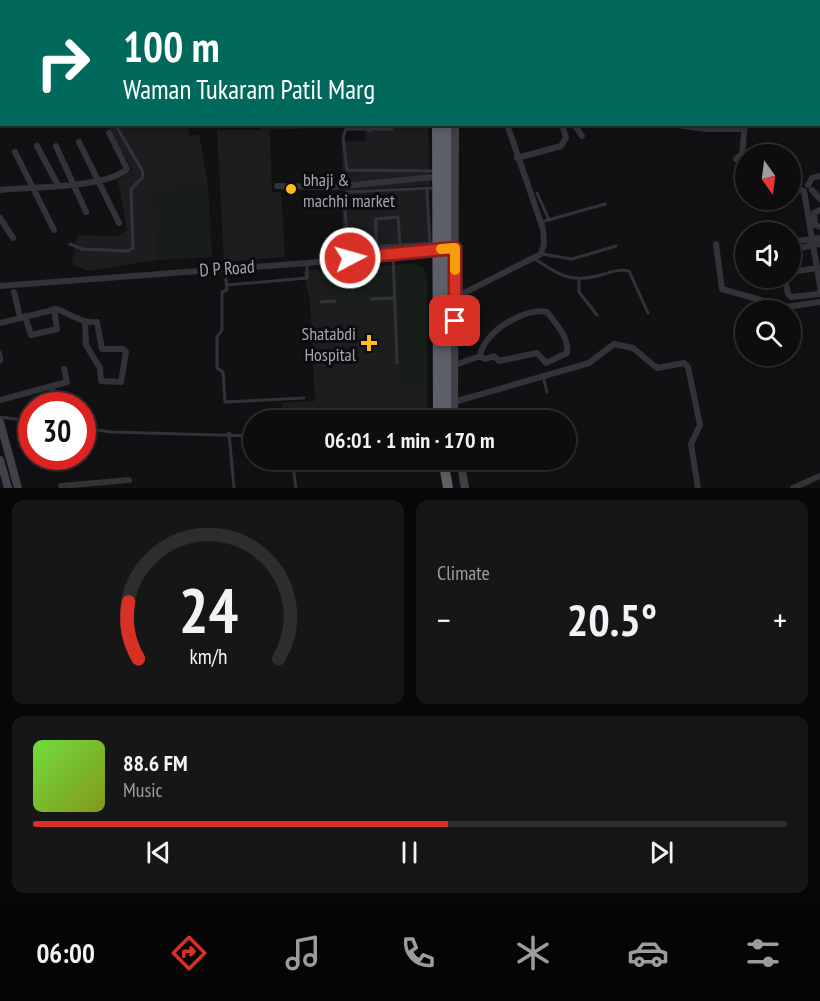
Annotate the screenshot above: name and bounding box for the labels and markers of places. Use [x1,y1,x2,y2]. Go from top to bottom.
place label: bhaji & machhi market [303,168,395,212]
marker: bhaji & machhi market [284,182,298,196]
pin [429,295,480,346]
place label: Shatabdi Hospital [302,322,357,366]
marker: Shatabdi Hospital [360,334,378,352]

